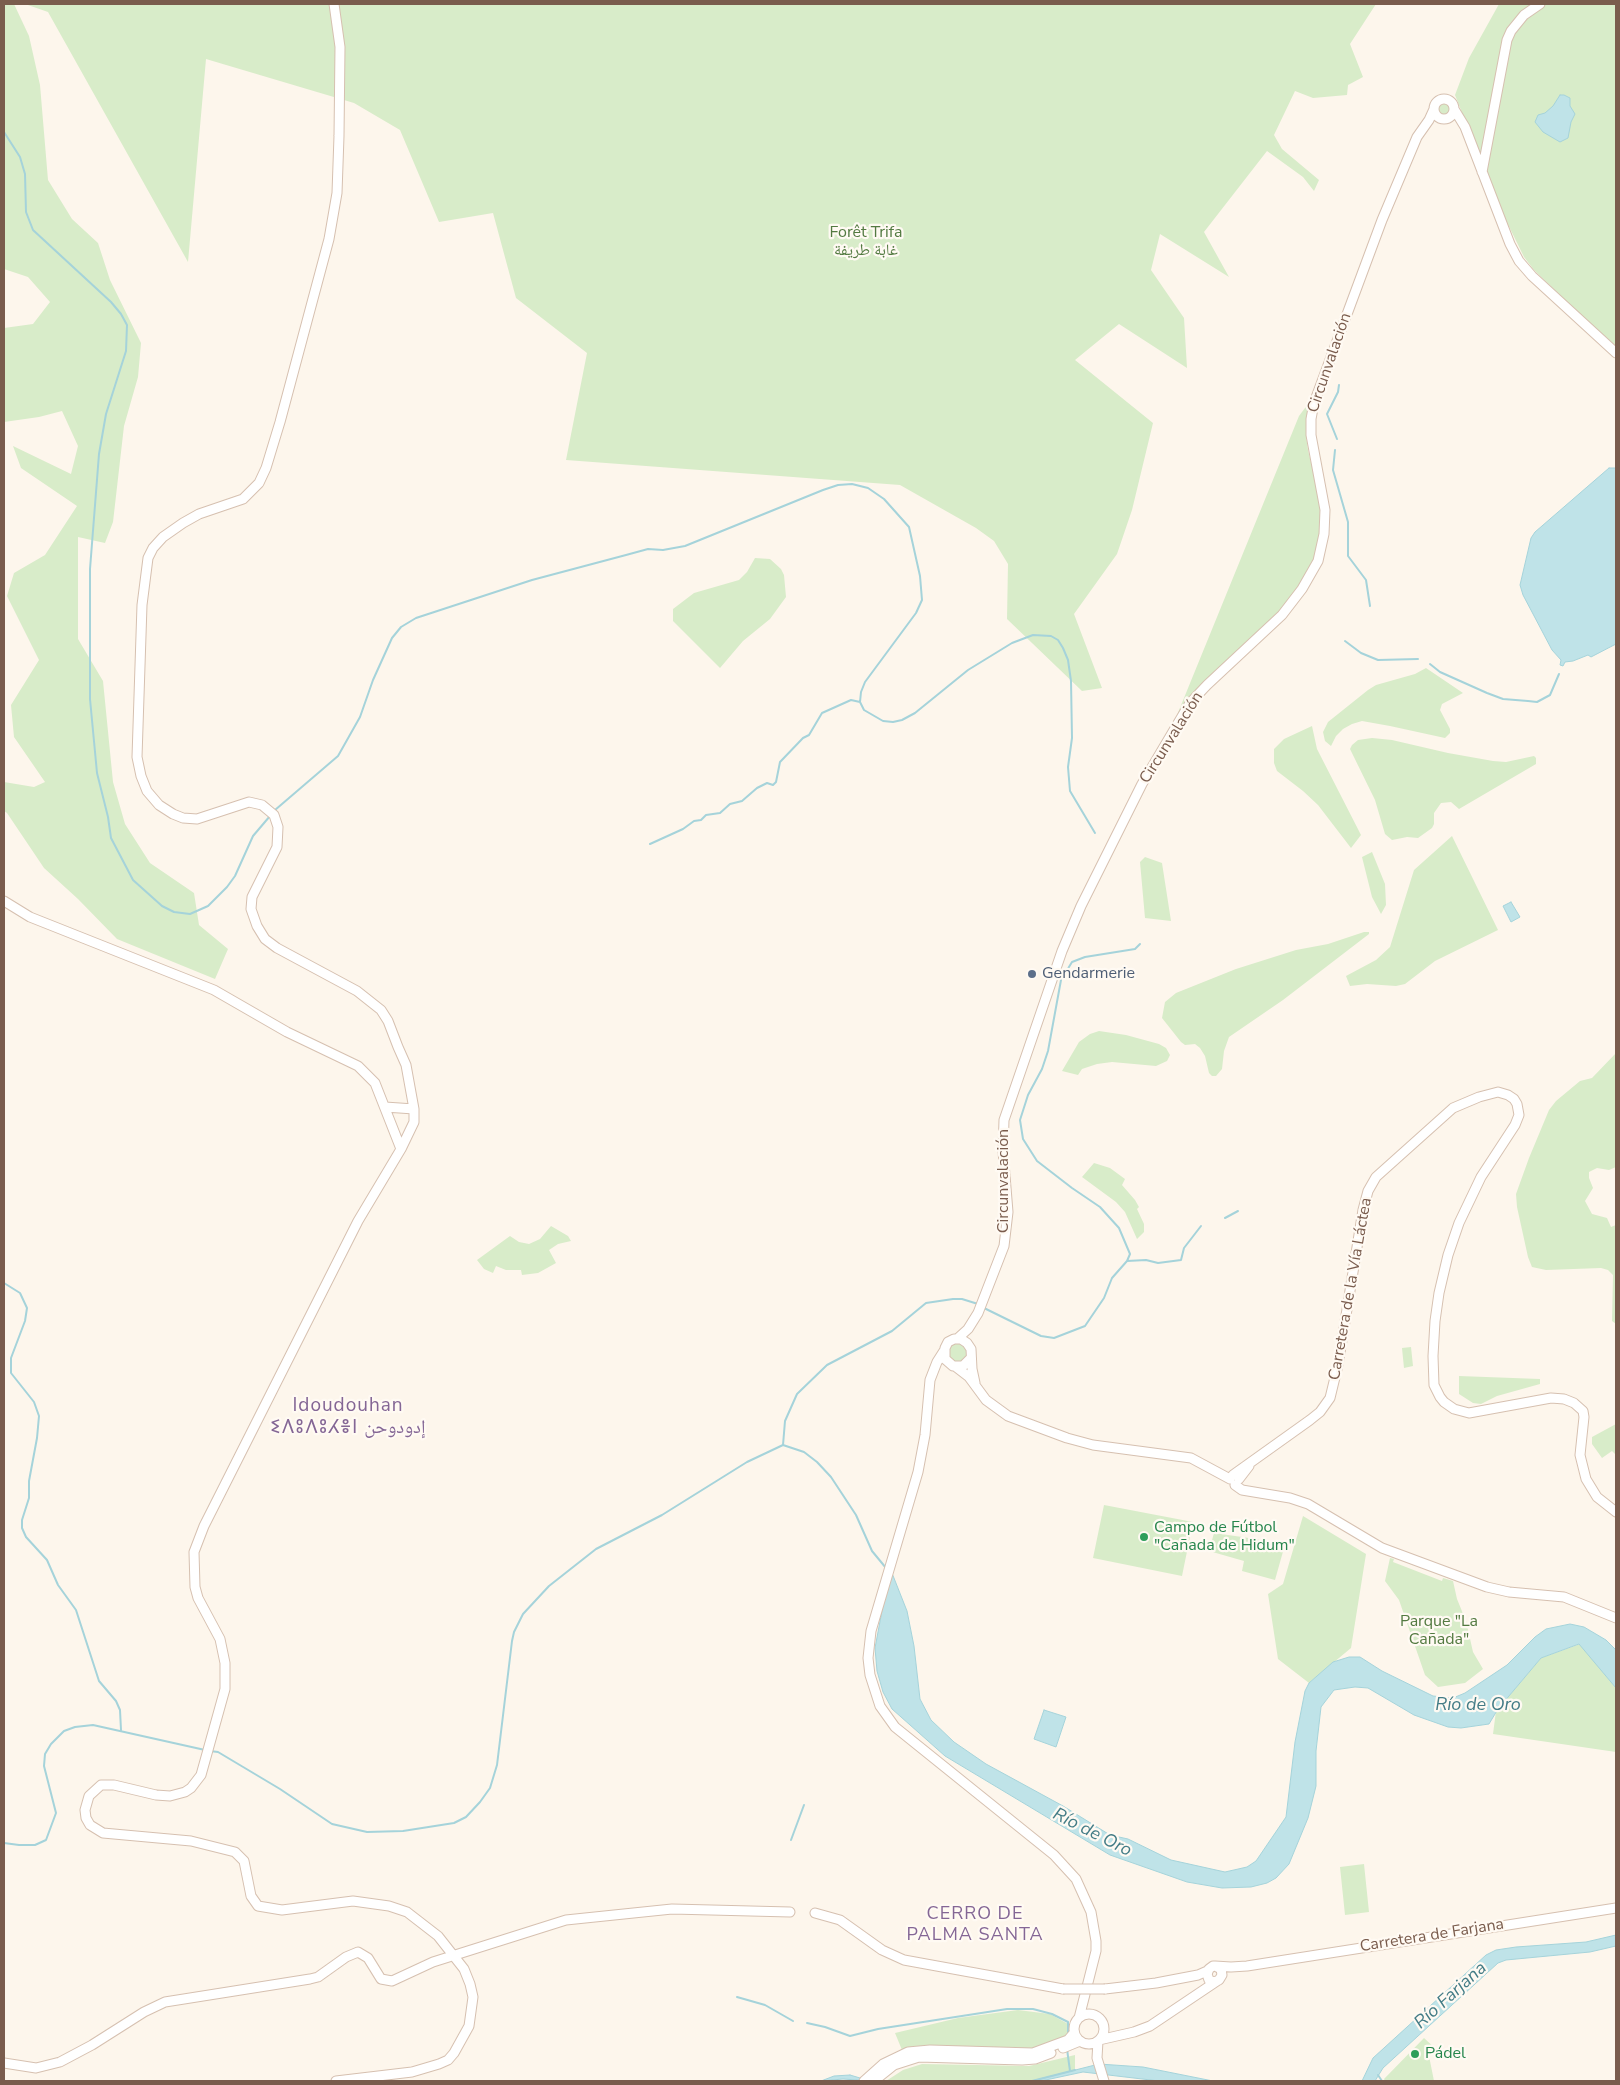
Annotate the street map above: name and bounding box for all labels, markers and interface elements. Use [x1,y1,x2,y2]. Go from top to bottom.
park label: Forêt Trifa غابة طريفة [830,223,902,261]
street label: Circunvalación [1304,311,1356,415]
street label: Circunvalación [1136,689,1208,787]
place label: Gendarmerie [1042,964,1135,984]
marker: Gendarmerie [1026,968,1038,980]
street label: Circunvalación [994,1129,1014,1233]
street label: Carretera de la Vía Láctea [1325,1196,1377,1382]
district label: Idoudouhan ⵉⴷⵓⴷⵓⵃⴻⵏ إدودوحن [275,1395,421,1439]
place label: Campo de Fútbol "Cañada de Hidum" [1154,1518,1295,1556]
marker: Campo de Fútbol "Cañada de Hidum" [1138,1531,1150,1543]
park label: Parque "La Cañada" [1400,1612,1478,1650]
water label: Río de Oro [1435,1695,1521,1717]
water label: Río de Oro [1049,1804,1135,1862]
district label: CERRO DE PALMA SANTA [905,1904,1045,1946]
street label: Carretera de Farjana [1359,1915,1505,1957]
water label: Río Farjana [1410,1958,1492,2034]
place label: Pádel [1425,2044,1466,2064]
marker: Pádel [1409,2048,1421,2060]

